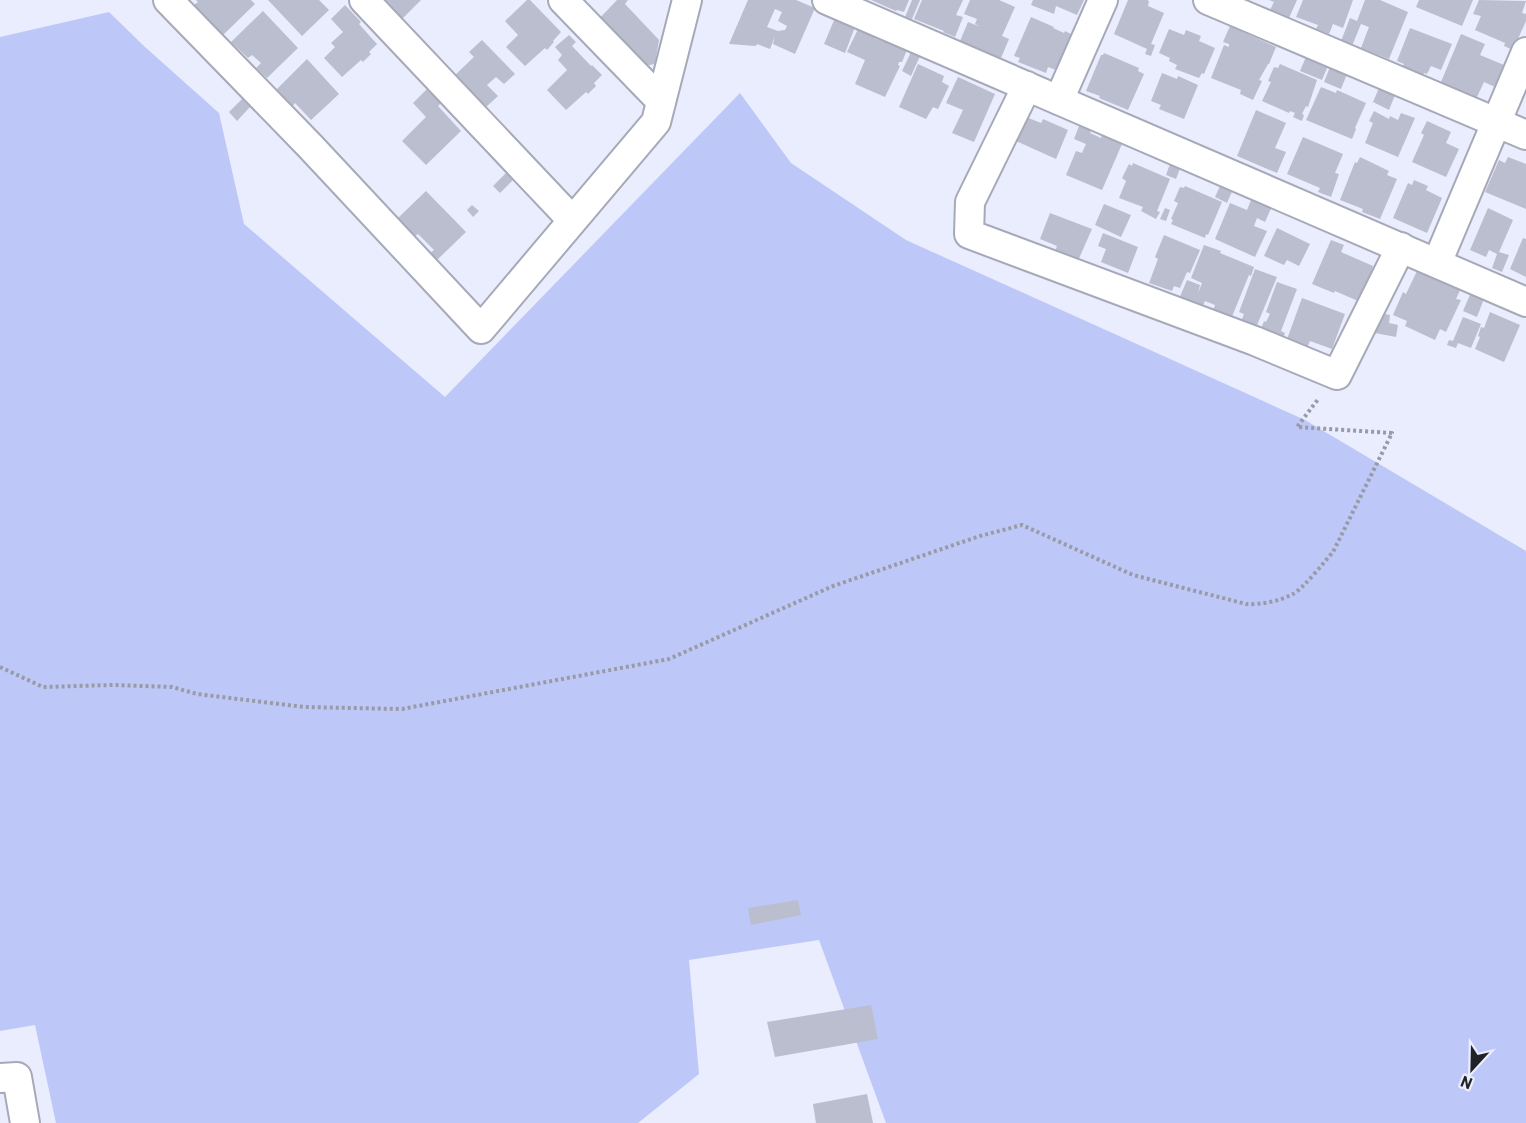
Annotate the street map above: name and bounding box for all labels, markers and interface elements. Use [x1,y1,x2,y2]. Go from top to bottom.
north arrow [1442,1039,1502,1099]
text: N [1458,1073,1475,1094]

